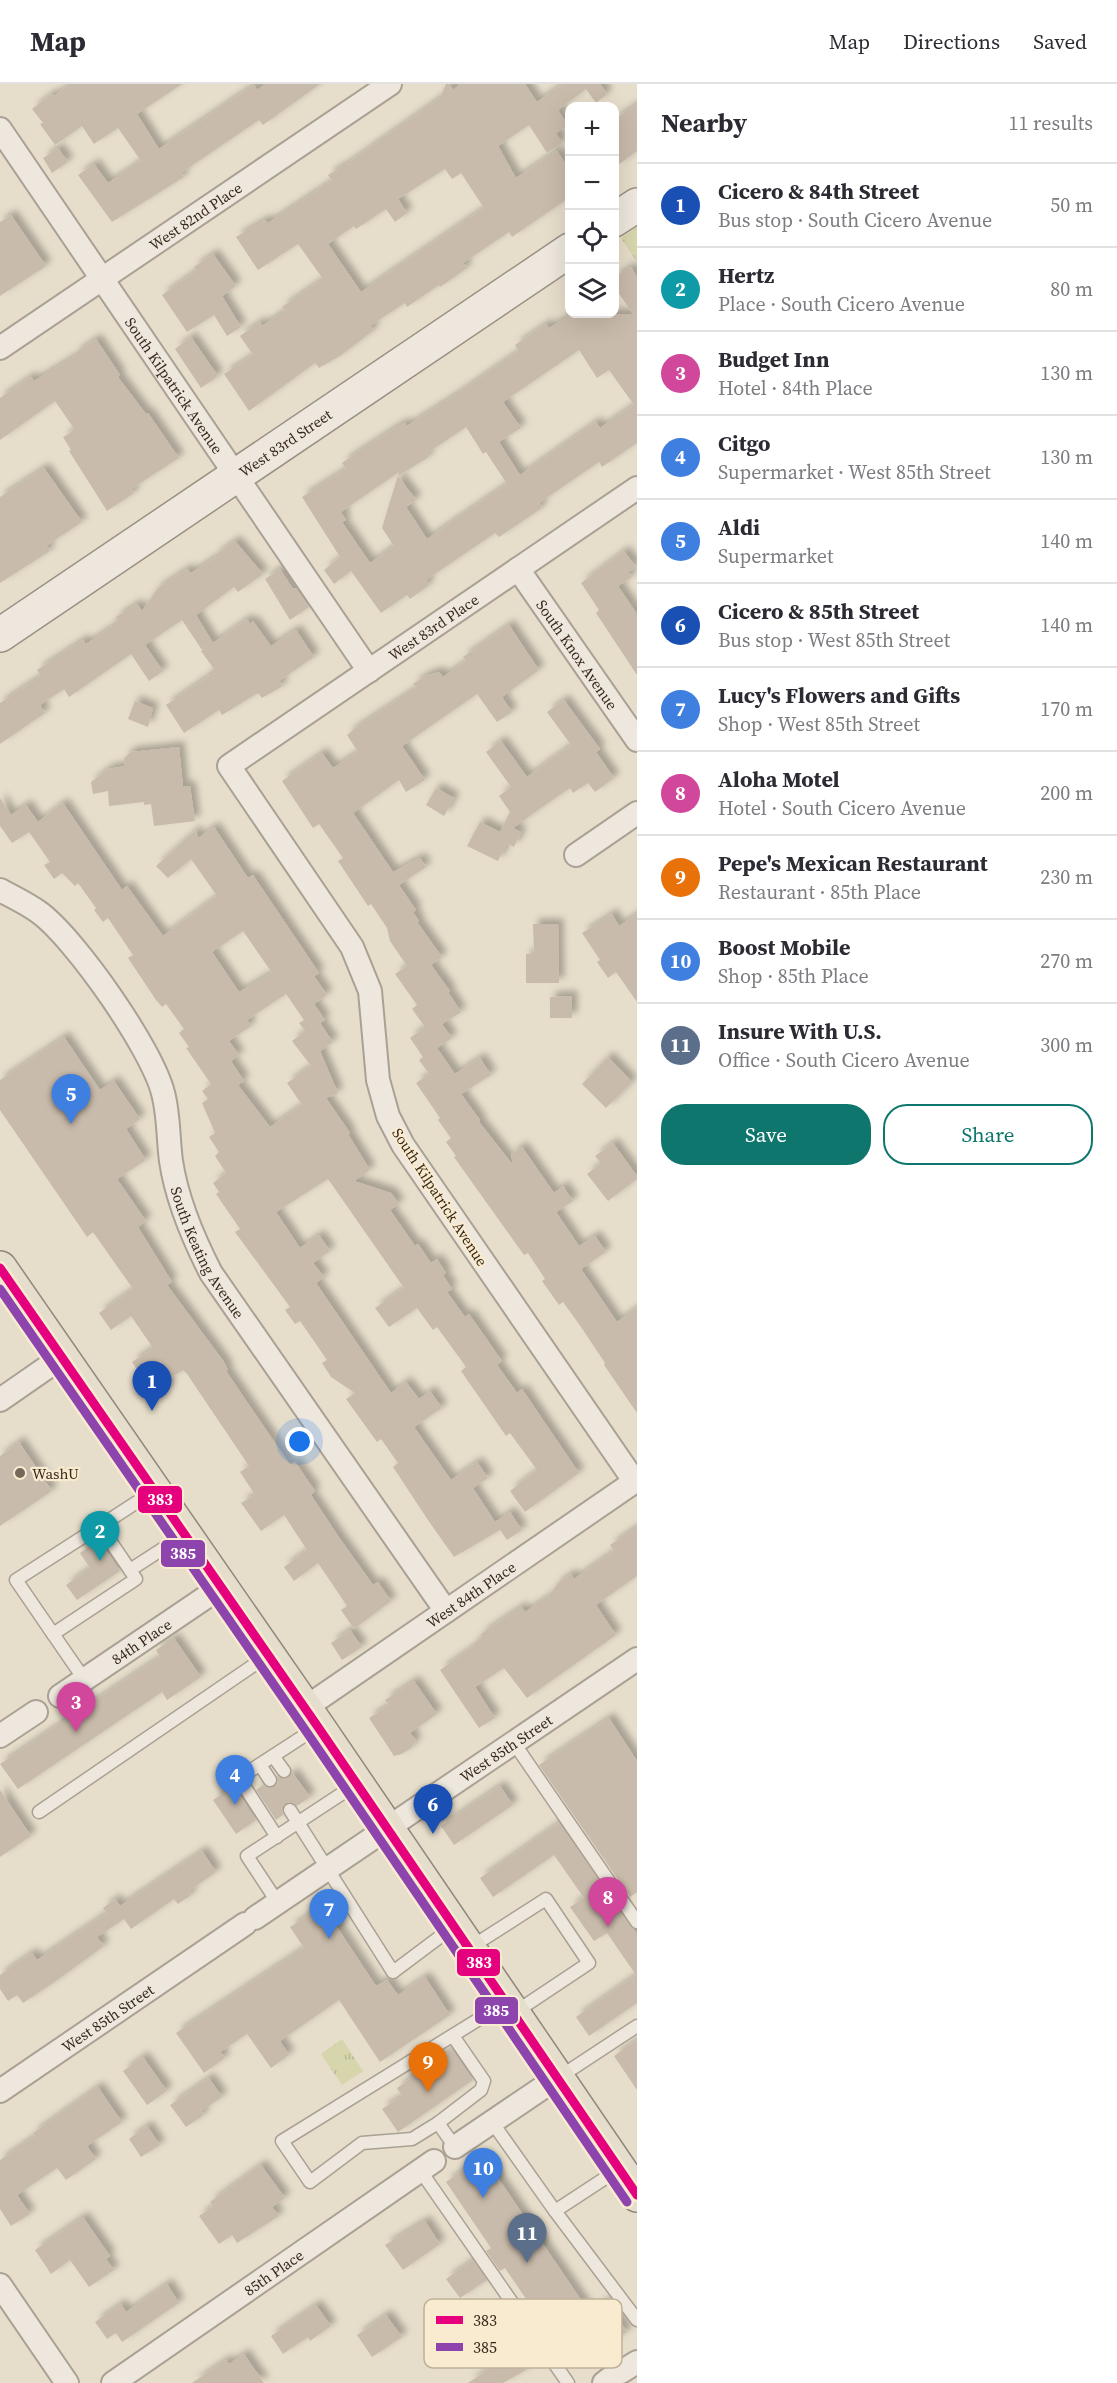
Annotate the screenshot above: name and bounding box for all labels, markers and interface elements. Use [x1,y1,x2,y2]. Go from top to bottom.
text: Map [30,22,86,60]
text: Map [829,27,870,56]
text: Directions [903,27,1000,56]
text: Saved [1033,27,1087,56]
map controls [565,102,619,318]
button: + [565,102,619,156]
text: Nearby [661,105,747,141]
text: 11 results [1008,109,1093,137]
button: − [565,156,619,210]
text: Cicero & 84th Street [718,176,919,206]
street label: West 82nd Place [145,177,246,255]
text: 1 [675,191,686,219]
text: 50 m [1050,191,1093,219]
text: Bus stop · South Cicero Avenue [718,206,992,234]
button: locate [565,210,619,264]
text: Hertz [718,260,774,290]
button: layers [565,264,619,318]
text: 2 [675,275,686,303]
text: 80 m [1050,275,1093,303]
text: Place · South Cicero Avenue [718,290,965,318]
street label: South Kilpatrick Avenue [121,313,229,458]
text: Budget Inn [718,344,829,374]
text: 3 [675,359,686,387]
text: 130 m [1040,359,1093,387]
text: Hotel · 84th Place [718,374,873,402]
street label: West 83rd Street [234,403,336,481]
text: Citgo [718,428,771,458]
text: 4 [675,443,686,471]
text: 130 m [1040,443,1093,471]
text: Supermarket · West 85th Street [718,458,991,486]
text: Aldi [718,512,760,542]
text: 5 [675,527,686,555]
text: 140 m [1040,527,1093,555]
text: Supermarket [718,542,833,570]
street label: West 83rd Place [384,588,483,665]
street label: South Knox Avenue [532,595,623,714]
text: Cicero & 85th Street [718,596,919,626]
text: 6 [675,611,686,639]
text: 140 m [1040,611,1093,639]
text: Bus stop · West 85th Street [718,626,950,654]
text: Lucy's Flowers and Gifts [718,680,960,710]
text: 7 [675,695,686,723]
text: 170 m [1040,695,1093,723]
text: Shop · West 85th Street [718,710,920,738]
text: Aloha Motel [718,764,840,794]
text: 8 [675,779,686,807]
text: 200 m [1040,779,1093,807]
text: Hotel · South Cicero Avenue [718,794,966,822]
text: Pepe's Mexican Restaurant [718,848,988,878]
text: 9 [675,863,686,891]
text: 230 m [1040,863,1093,891]
text: Restaurant · 85th Place [718,878,921,906]
text: Boost Mobile [718,932,851,962]
text: 10 [670,947,691,975]
text: 270 m [1040,947,1093,975]
text: Shop · 85th Place [718,962,869,990]
text: Insure With U.S. [718,1016,882,1046]
text: 11 [670,1031,691,1059]
text: 300 m [1040,1031,1093,1059]
text: Office · South Cicero Avenue [718,1046,970,1074]
pin: 5 [52,1074,90,1124]
button: Save [661,1104,871,1165]
button: Share [883,1104,1093,1165]
street label: South Kilpatrick Avenue [387,1124,493,1270]
street label: South Keating Avenue [166,1184,250,1323]
pin: 1 [132,1362,172,1411]
your location [285,1427,314,1456]
place label: WashU [32,1463,79,1484]
marker: WashU [13,1466,27,1480]
line badge: 383 [137,1485,183,1514]
text: 383 [147,1488,173,1510]
pin: 2 [80,1512,120,1561]
line badge: 385 [160,1539,206,1568]
text: 385 [170,1542,196,1564]
street label: West 84th Place [422,1556,520,1632]
street label: 84th Place [107,1613,176,1669]
pin: 3 [56,1682,96,1732]
street label: West 85th Street [456,1709,556,1787]
pin: 4 [216,1756,254,1805]
pin: 6 [414,1784,452,1834]
pin: 8 [588,1878,628,1927]
pin: 7 [310,1890,348,1939]
line badge: 383 [456,1948,501,1977]
text: 383 [466,1951,492,1973]
street label: West 85th Street [57,1979,158,2057]
line badge: 385 [474,1996,519,2025]
text: 385 [483,1999,509,2021]
pin: 9 [408,2042,448,2092]
pin: 10 [464,2148,502,2198]
pin: 11 [508,2214,546,2263]
street label: 85th Place [239,2244,308,2300]
legend [424,2299,622,2368]
text: 383 [473,2309,497,2331]
text: 385 [473,2336,497,2358]

